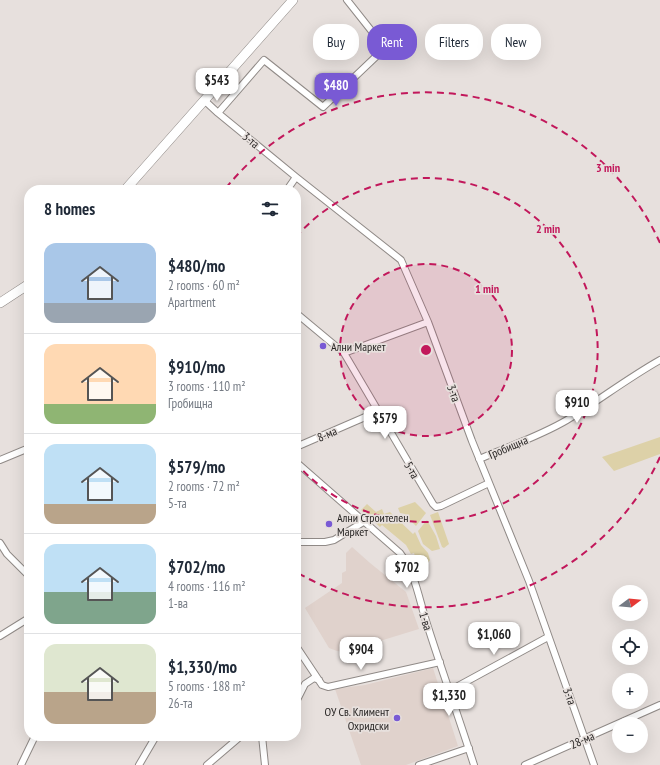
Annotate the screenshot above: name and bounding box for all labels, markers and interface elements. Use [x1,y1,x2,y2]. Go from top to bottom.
chip: Buy [313,24,359,60]
chip: Rent [367,24,417,60]
chip: Filters [425,24,483,60]
chip: New [491,24,541,60]
pin: $543 [193,68,241,102]
text: $543 [205,72,229,89]
pin: $480 [312,73,360,107]
text: $480 [324,77,348,94]
street label: 3-та [240,129,263,151]
text: 3 min [596,160,620,175]
text: 8 homes [44,198,95,220]
icon: filters [259,198,281,220]
text: 2 min [536,221,560,236]
text: $480/mo [168,255,225,277]
icon: home [76,259,124,307]
text: 2 rooms · 60 m² [168,277,240,294]
text: 1 min [475,281,499,296]
text: Apartment [168,294,216,311]
place label: Ални Маркет [331,339,386,354]
marker: Ални Маркет [318,341,328,351]
centre of rings [419,343,433,357]
text: $910/mo [168,356,225,378]
icon: home [76,360,124,408]
text: 3 rooms · 110 m² [168,378,246,395]
street label: 3-та [444,382,464,404]
pin: $910 [553,390,601,424]
text: $910 [565,394,589,411]
text: Гробищна [168,395,213,412]
pin: $579 [361,406,409,440]
text: $579 [373,410,397,427]
street label: 8-ма [315,423,339,445]
street label: Гробищна [486,432,530,462]
text: $579/mo [168,456,225,478]
street label: 5-та [401,459,423,481]
icon: home [76,460,124,508]
text: 2 rooms · 72 m² [168,478,240,495]
text: 5-та [168,495,187,512]
place label: Ални Строителен Маркет [337,510,408,539]
marker: Ални Строителен Маркет [324,519,334,529]
pin: $702 [383,555,431,589]
text: $702/mo [168,556,225,578]
text: $702 [395,559,419,576]
icon: home [76,560,124,608]
text: 4 rooms · 116 m² [168,578,246,595]
north arrow [612,585,648,621]
map controls [612,585,648,753]
text: 1-ва [168,595,188,612]
street label: 1-ва [416,610,436,632]
pin: $1,060 [461,622,527,656]
text: $1,060 [477,626,511,643]
button: locate [612,629,648,665]
pin: $904 [337,637,385,671]
text: $904 [349,641,373,658]
text: $1,330/mo [168,656,237,678]
icon: home [76,660,124,708]
button: + [612,673,648,709]
text: 5 rooms · 188 m² [168,678,246,695]
pin: $1,330 [416,683,482,717]
street label: 3-та [560,685,580,707]
text: $1,330 [432,687,466,704]
text: 26-та [168,695,193,712]
place label: ОУ Св. Климент Охридски [325,704,389,733]
marker: ОУ Св. Климент Охридски [392,713,402,723]
button: − [612,717,648,753]
street label: 28-ма [567,728,597,752]

